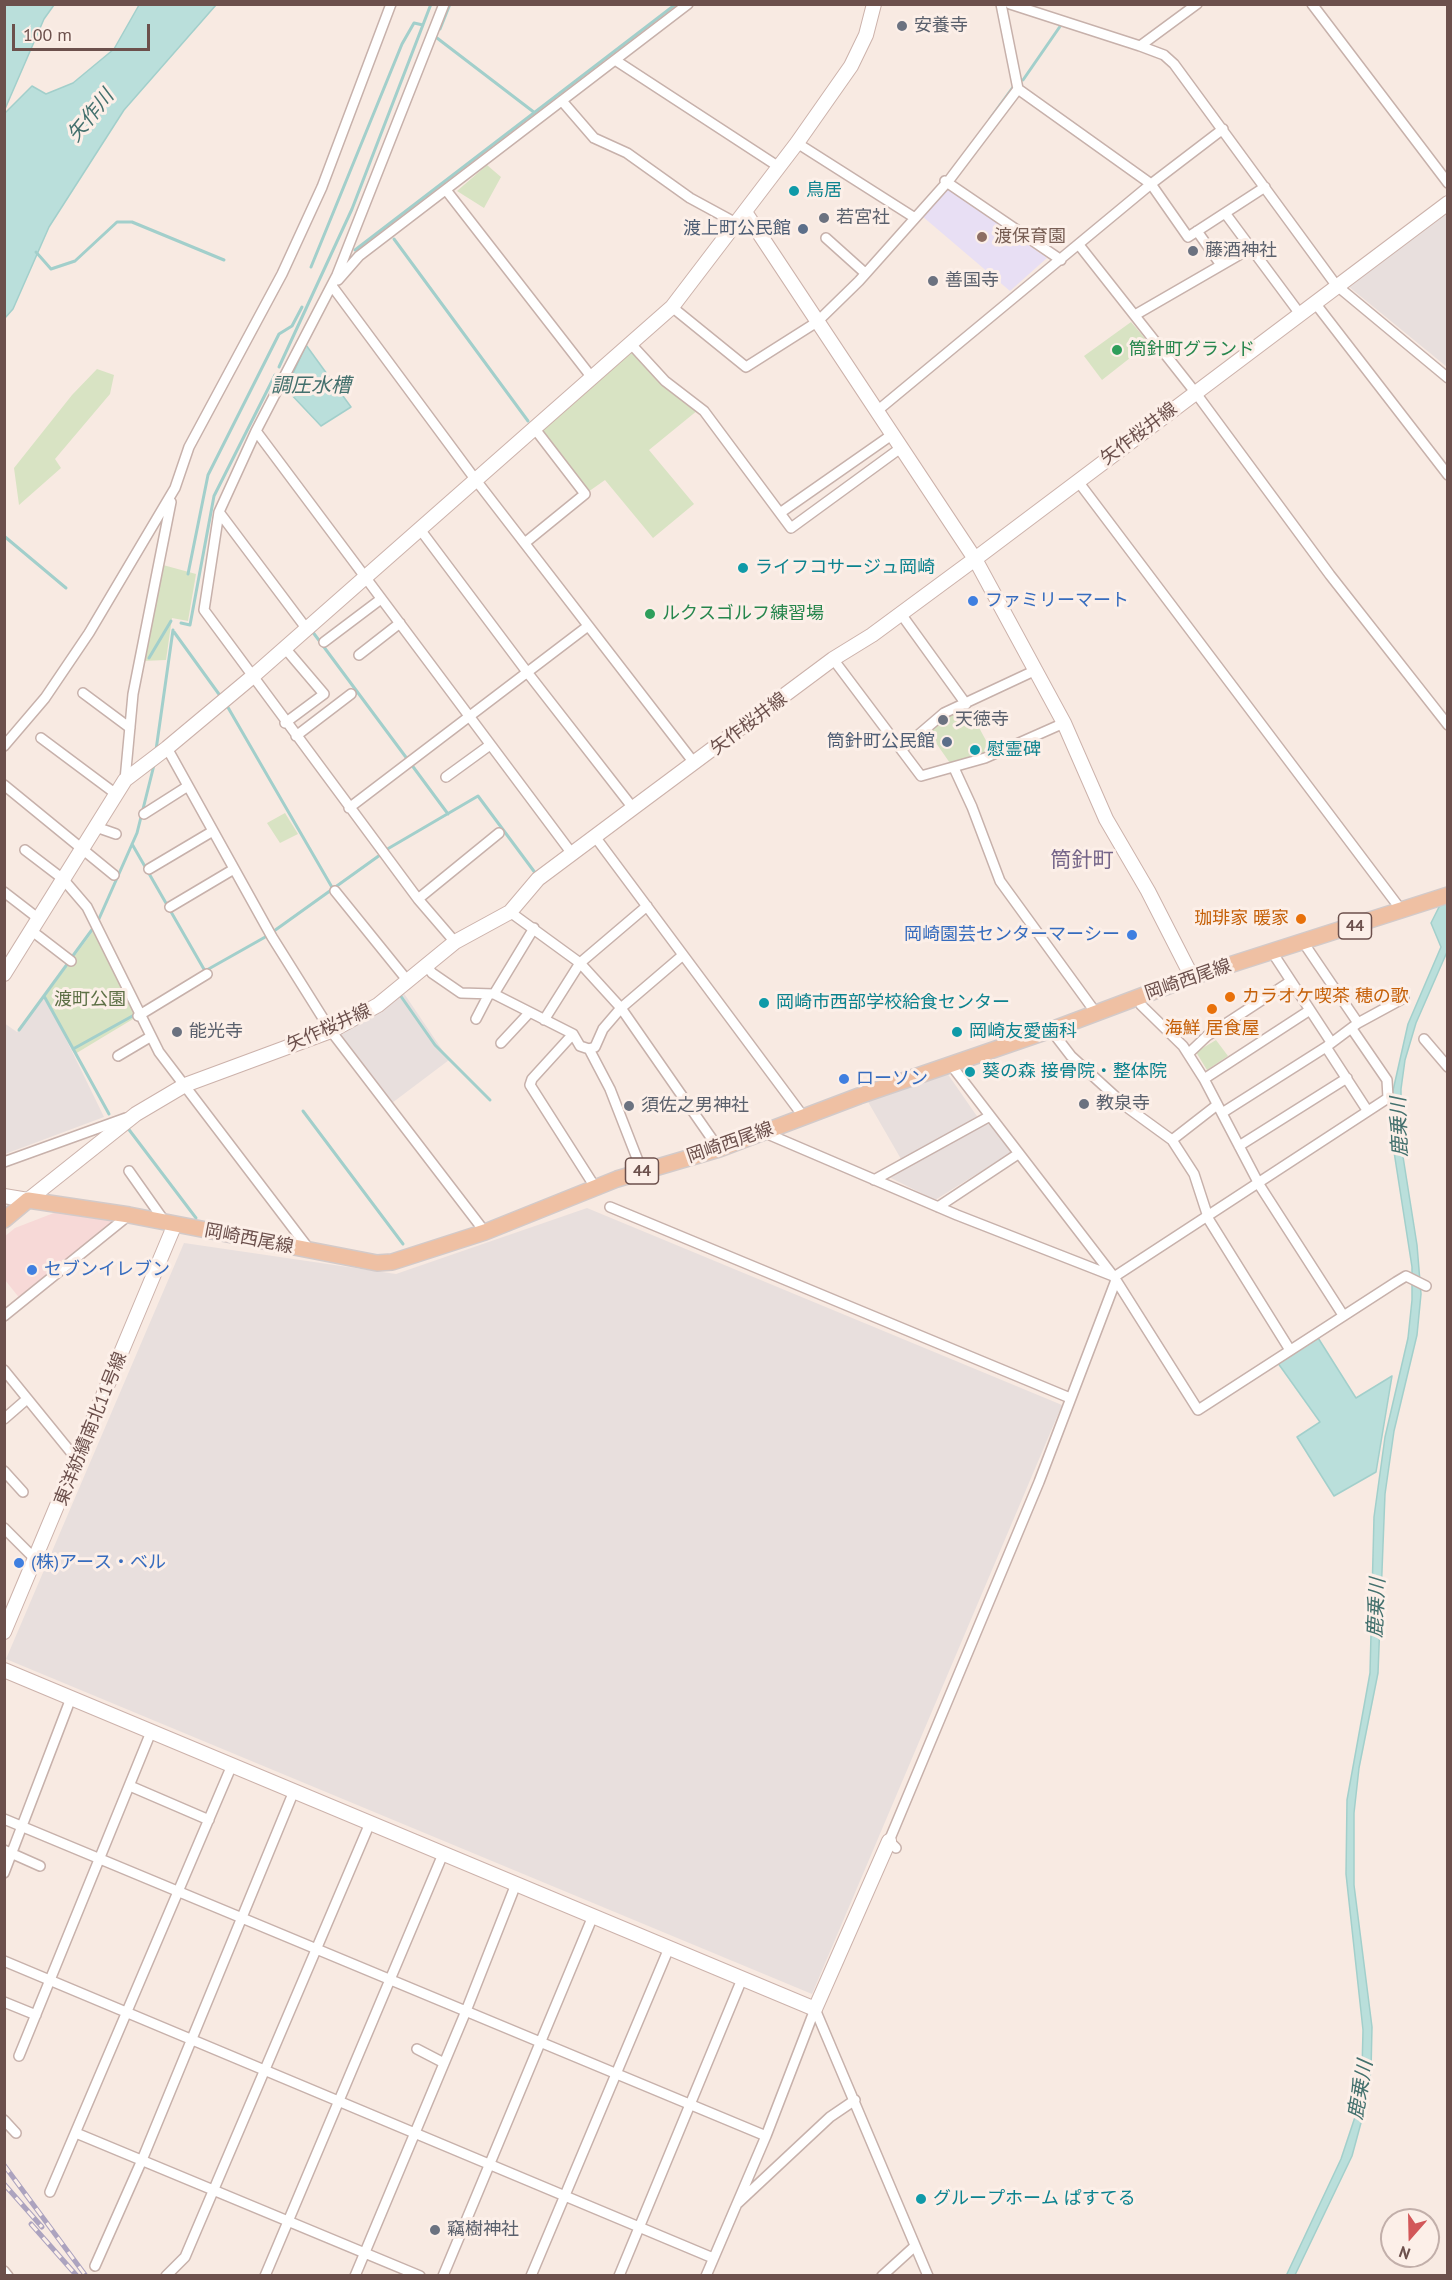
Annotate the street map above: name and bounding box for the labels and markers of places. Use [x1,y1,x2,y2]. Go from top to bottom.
place label: 安養寺 [914,15,968,37]
marker: 安養寺 [895,19,909,33]
place label: 鳥居 [806,180,842,202]
marker: 鳥居 [787,184,801,198]
place label: 若宮社 [836,207,890,229]
marker: 若宮社 [817,211,831,225]
place label: 渡上町公民館 [683,218,791,240]
marker: 渡上町公民館 [796,222,810,236]
place label: 渡保育園 [994,226,1066,248]
marker: 渡保育園 [975,230,989,244]
place label: 藤酒神社 [1205,240,1277,262]
marker: 藤酒神社 [1186,244,1200,258]
place label: 善国寺 [945,270,999,292]
marker: 善国寺 [926,274,940,288]
place label: 筒針町グランド [1129,339,1255,361]
marker: 筒針町グランド [1110,343,1124,357]
place label: ライフコサージュ岡崎 [755,557,935,579]
marker: ライフコサージュ岡崎 [736,561,750,575]
place label: ファミリーマート [985,590,1129,612]
marker: ファミリーマート [966,594,980,608]
place label: ルクスゴルフ練習場 [662,603,824,625]
marker: ルクスゴルフ練習場 [643,607,657,621]
place label: 天徳寺 [955,709,1009,731]
marker: 天徳寺 [936,713,950,727]
place label: 筒針町公民館 [827,731,935,753]
marker: 筒針町公民館 [940,735,954,749]
place label: 慰霊碑 [987,739,1041,761]
marker: 慰霊碑 [968,743,982,757]
place label: 珈琲家 暖家 [1194,908,1289,930]
marker: 珈琲家 暖家 [1294,912,1308,926]
place label: 岡崎園芸センターマーシー [904,924,1120,946]
marker: 岡崎園芸センターマーシー [1125,928,1139,942]
place label: カラオケ喫茶 穂の歌 [1242,986,1409,1008]
marker: カラオケ喫茶 穂の歌 [1223,990,1237,1004]
place label: 岡崎市西部学校給食センター [776,992,1010,1014]
marker: 岡崎市西部学校給食センター [757,996,771,1010]
marker: 海鮮 居食屋 [1205,1002,1219,1016]
place label: 海鮮 居食屋 [1165,1018,1259,1040]
place label: 能光寺 [189,1021,243,1043]
place label: 岡崎友愛歯科 [969,1021,1077,1043]
marker: 能光寺 [170,1025,184,1039]
marker: 岡崎友愛歯科 [950,1025,964,1039]
place label: 葵の森 接骨院・整体院 [982,1061,1167,1083]
marker: 葵の森 接骨院・整体院 [963,1065,977,1079]
place label: ローソン [856,1068,928,1090]
marker: ローソン [837,1072,851,1086]
place label: 教泉寺 [1096,1093,1150,1115]
place label: 須佐之男神社 [641,1095,749,1117]
marker: 教泉寺 [1077,1097,1091,1111]
marker: 須佐之男神社 [622,1099,636,1113]
place label: セブンイレブン [44,1259,170,1281]
marker: セブンイレブン [25,1263,39,1277]
place label: (株)アース・ベル [31,1552,166,1574]
marker: (株)アース・ベル [12,1556,26,1570]
place label: グループホーム ぱすてる [933,2188,1136,2210]
marker: グループホーム ぱすてる [914,2192,928,2206]
place label: 竊樹神社 [447,2219,519,2241]
marker: 竊樹神社 [428,2223,442,2237]

